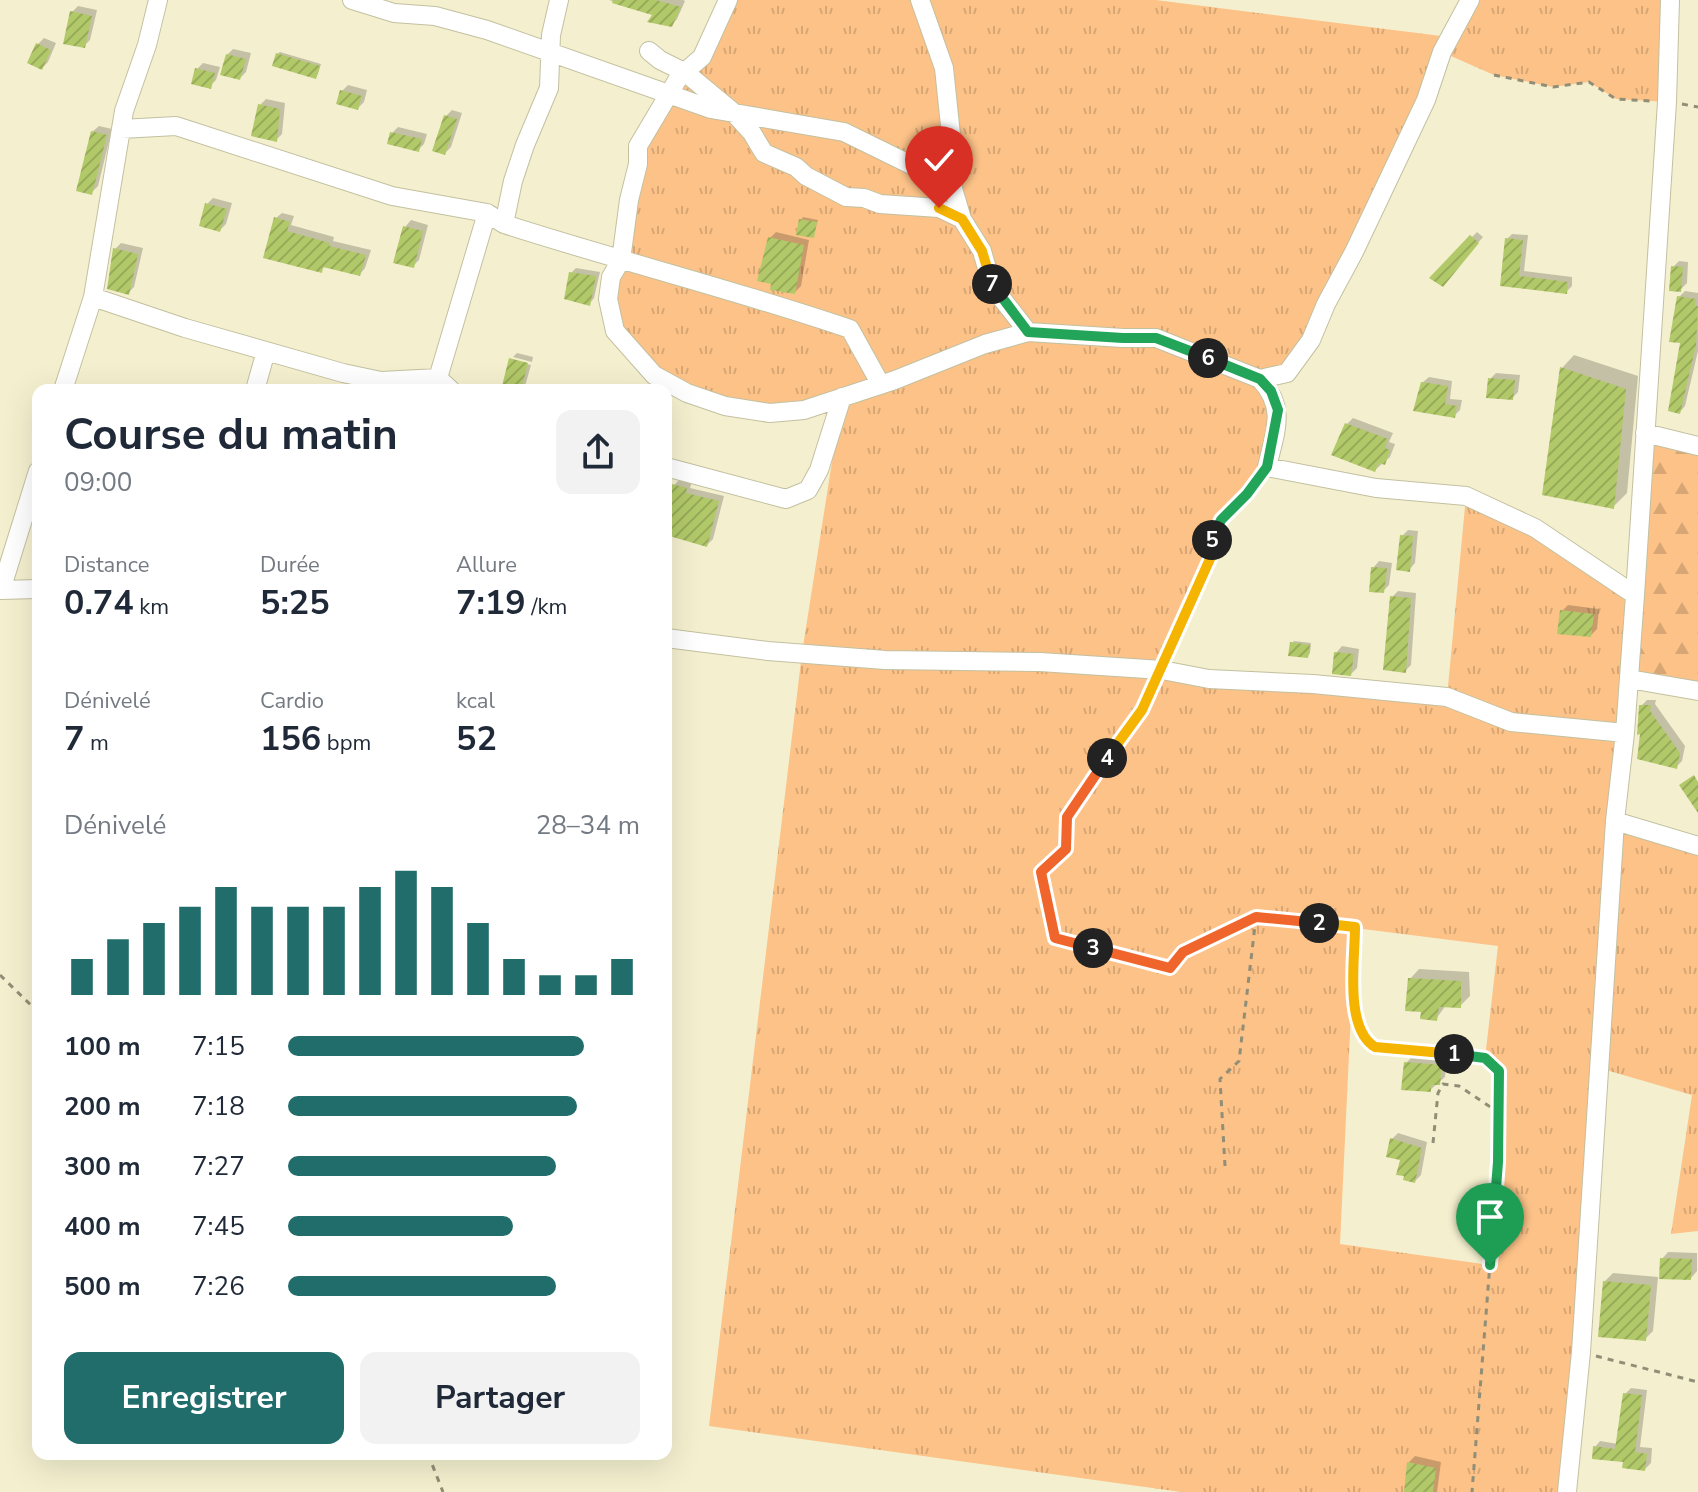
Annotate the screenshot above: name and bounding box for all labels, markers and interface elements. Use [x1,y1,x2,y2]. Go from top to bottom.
pin [905,126,973,208]
icon: check [917,138,961,182]
pin: 7 [972,264,1012,304]
text: 7 [985,269,999,299]
pin: 6 [1188,338,1228,378]
text: 6 [1201,343,1215,373]
text: Course du matin [64,405,398,465]
button: share [556,410,640,494]
text: 09:00 [64,465,132,500]
pin: 5 [1192,520,1232,560]
text: 5 [1205,525,1219,555]
text: Distance [64,550,149,580]
text: Durée [260,550,320,580]
text: Allure [456,550,517,580]
text: 0.74 [64,580,134,626]
text: 5:25 [260,580,330,626]
text: 7:19 [456,580,526,626]
text: km [134,592,169,622]
text: /km [526,592,567,622]
text: Dénivelé [64,686,151,716]
text: Cardio [260,686,324,716]
text: kcal [456,686,495,716]
text: 7 [64,716,84,762]
text: 156 [260,716,321,762]
text: 52 [456,716,497,762]
text: m [84,728,109,758]
text: bpm [321,728,371,758]
pin: 4 [1087,738,1127,778]
text: 4 [1100,743,1114,773]
text: Dénivelé [64,808,166,843]
text: 28–34 m [536,808,640,843]
pin: 2 [1299,903,1339,943]
text: 2 [1312,908,1326,938]
pin: 3 [1073,928,1113,968]
text: 3 [1086,933,1100,963]
text: 100 m [64,1029,141,1064]
text: 7:15 [192,1029,245,1064]
pin: 1 [1434,1034,1474,1074]
text: 1 [1447,1039,1461,1069]
text: 200 m [64,1089,141,1124]
text: 7:18 [192,1089,245,1124]
text: 300 m [64,1149,141,1184]
text: 7:27 [192,1149,245,1184]
pin [1456,1183,1524,1265]
icon: arrive [1468,1195,1512,1239]
text: 400 m [64,1209,141,1244]
text: 7:45 [192,1209,245,1244]
text: 500 m [64,1269,141,1304]
text: 7:26 [192,1269,245,1304]
button: Enregistrer [64,1352,344,1444]
button: Partager [360,1352,640,1444]

